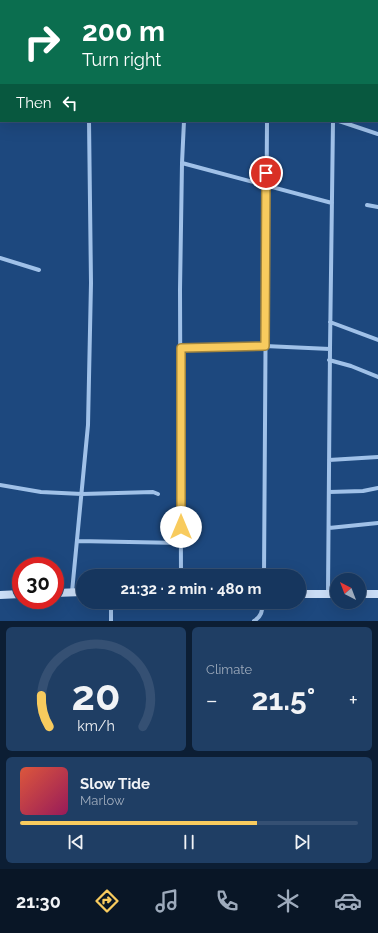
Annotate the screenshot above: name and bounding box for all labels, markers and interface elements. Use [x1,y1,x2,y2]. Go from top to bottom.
text: 200 m [82,15,165,48]
icon: right [16,16,68,68]
text: Turn right [82,49,161,70]
icon: left [59,92,81,114]
text: Then [16,94,51,112]
pin [249,156,283,190]
icon: arrive [255,162,277,184]
position arrow [160,506,202,548]
speed limit sign: 30 [12,557,64,609]
north arrow [330,573,366,609]
map controls [330,573,366,609]
text: 21:32 · 2 min · 480 m [121,580,261,598]
text: Climate [206,662,252,677]
text: 20 [72,671,120,720]
text: 21.5° [252,682,315,717]
text: − [206,687,218,713]
text: + [349,687,358,713]
text: km/h [77,718,115,734]
text: Slow Tide [80,775,150,793]
text: Marlow [80,793,125,808]
icon: previous [65,831,87,853]
icon: pause [178,831,200,853]
icon: next [291,831,313,853]
icon: directions [93,887,121,915]
icon: music [153,887,181,915]
icon: phone [213,887,241,915]
icon: climate [274,887,302,915]
icon: car [334,887,362,915]
text: 21:30 [16,891,61,912]

